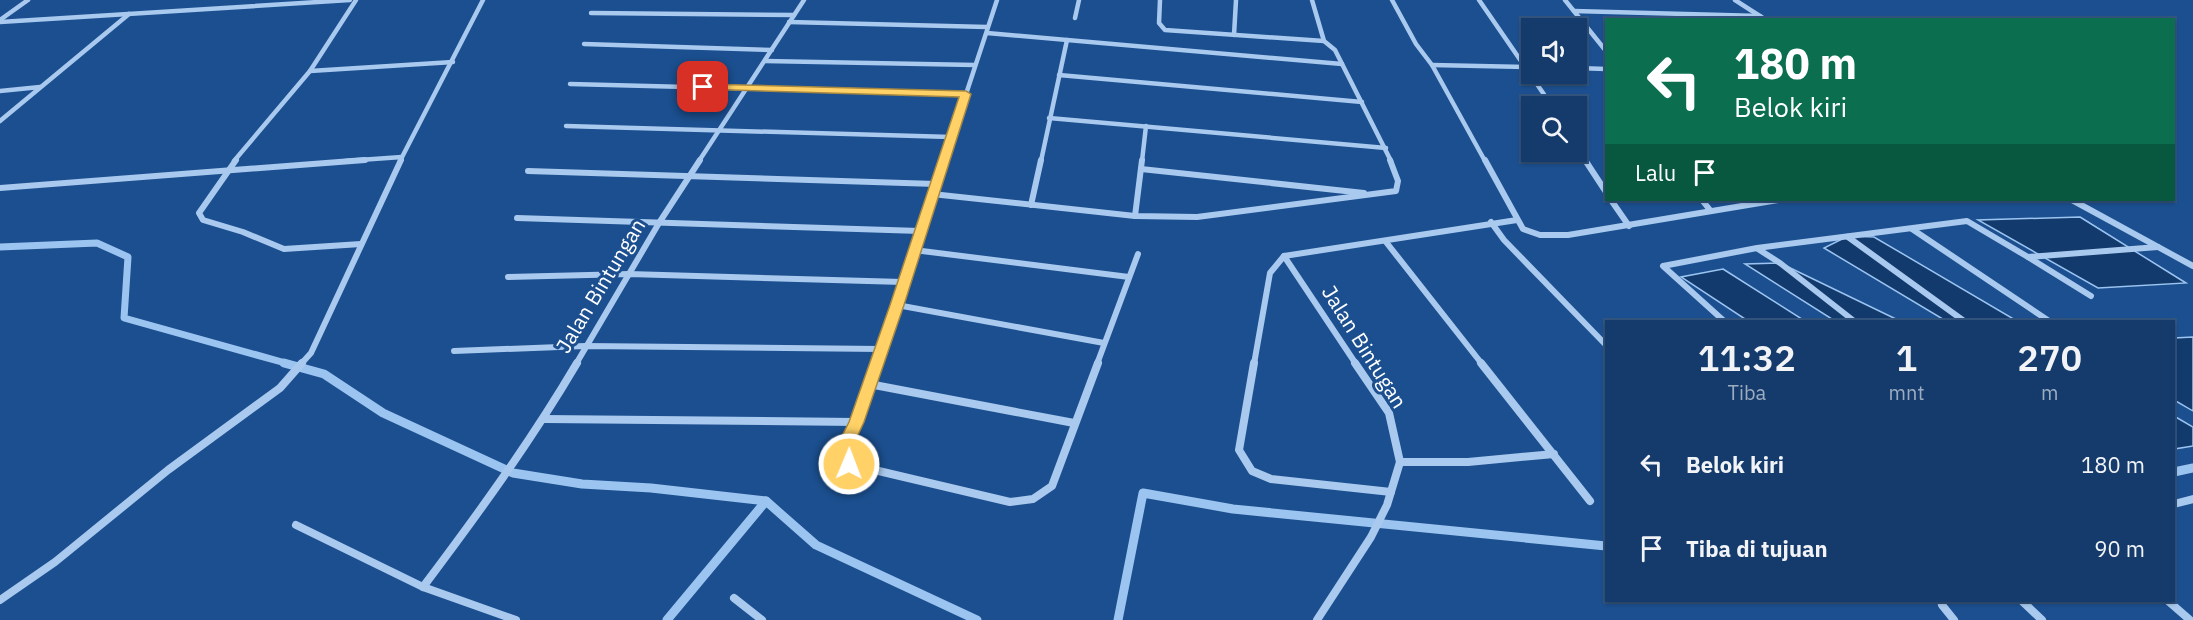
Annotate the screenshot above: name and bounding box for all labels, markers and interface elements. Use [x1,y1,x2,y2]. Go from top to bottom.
map controls [1521,18,1587,162]
button: sound [1521,18,1587,84]
text: 180 m [1734,36,1857,91]
icon: left [1635,42,1713,120]
pin [677,61,728,112]
icon: arrive [686,70,719,103]
text: Belok kiri [1734,89,1847,124]
button: search [1521,96,1587,162]
icon: arrive [1688,156,1721,189]
text: Lalu [1635,158,1676,187]
street label: Jalan Bintungan [549,213,651,358]
street label: Jalan Bintugan [1316,280,1414,413]
text: 11:32 [1698,334,1796,381]
text: 1 [1896,334,1917,381]
text: 270 [2017,334,2082,381]
text: Tiba [1727,379,1766,406]
text: mnt [1889,379,1924,406]
text: m [2041,379,2058,406]
position arrow [817,432,881,496]
icon: left [1635,448,1668,481]
text: Belok kiri [1686,450,1784,479]
text: 180 m [2081,450,2145,479]
icon: arrive [1635,532,1668,565]
text: Tiba di tujuan [1686,534,1828,563]
text: 90 m [2094,534,2145,563]

